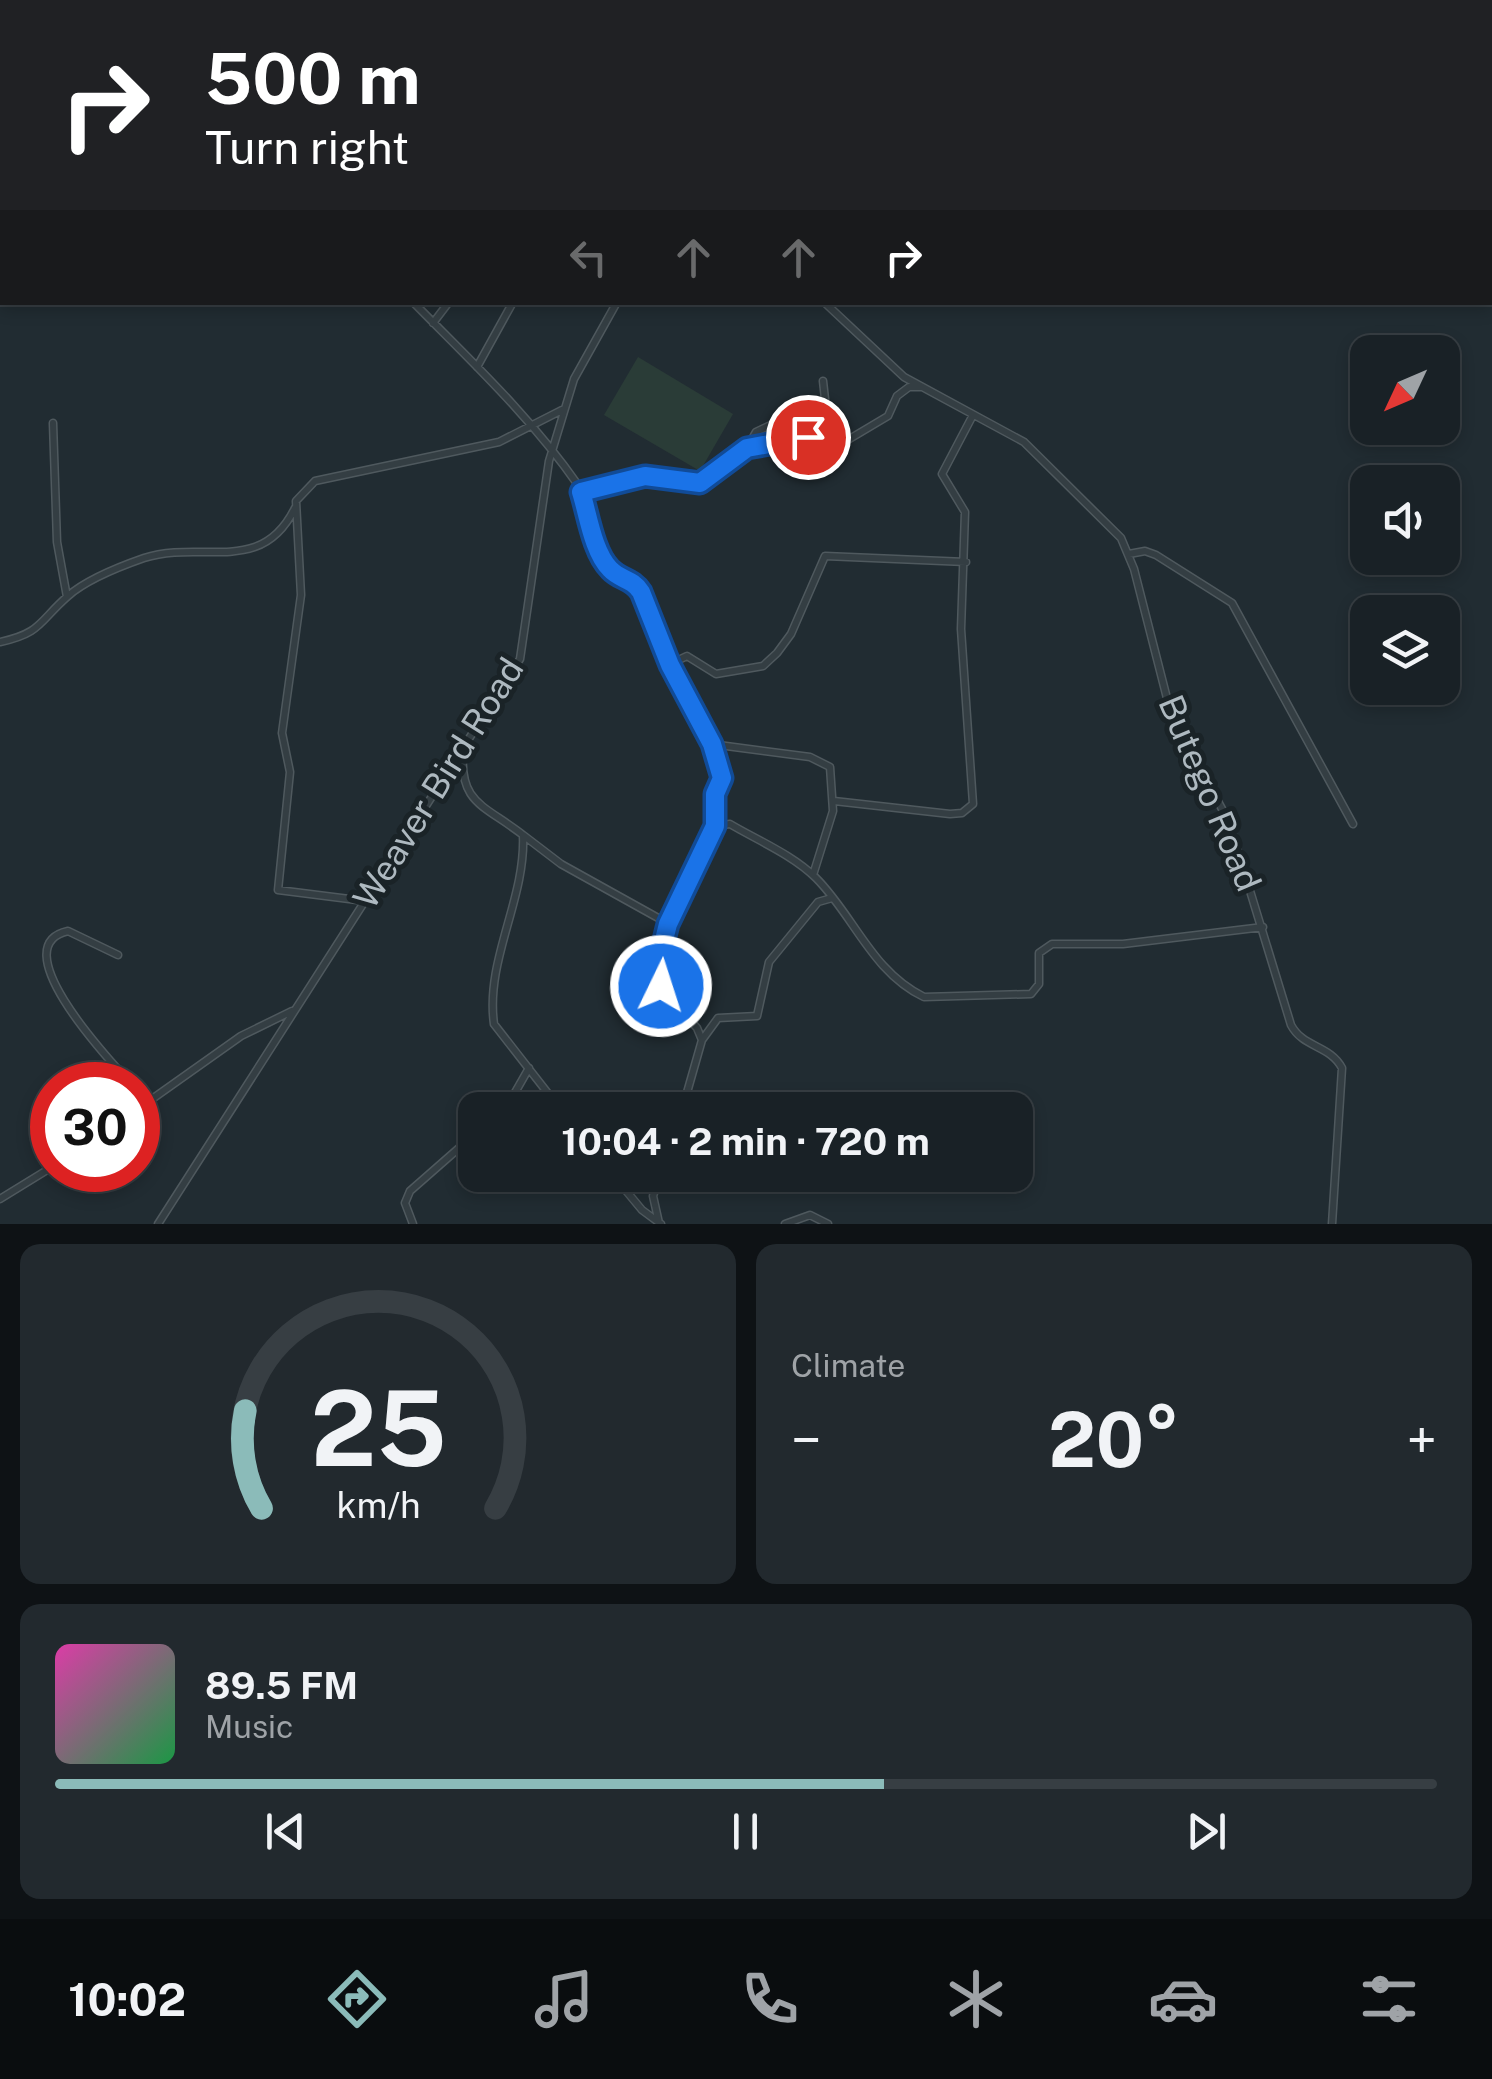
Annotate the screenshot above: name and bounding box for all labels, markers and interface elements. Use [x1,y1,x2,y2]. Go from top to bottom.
text: 500 m [205,37,421,120]
icon: right [40,40,170,170]
text: Turn right [205,121,409,174]
icon: left [561,230,616,285]
icon: ahead [666,230,721,285]
icon: ahead [771,230,826,285]
icon: right [876,230,931,285]
north arrow [1350,335,1460,445]
map controls [1350,335,1460,705]
pin [766,395,851,480]
icon: arrive [781,410,836,465]
button: sound [1350,465,1460,575]
button: layers [1350,595,1460,705]
street label: Weaver Bird Road [344,650,532,916]
street label: Butego Road [1150,689,1270,897]
position arrow [609,934,713,1038]
speed limit sign: 30 [30,1062,160,1192]
text: 10:04 · 2 min · 720 m [561,1119,930,1164]
text: Climate [791,1347,905,1384]
text: 25 [310,1367,446,1489]
text: 20° [1048,1396,1180,1484]
text: − [791,1408,822,1472]
text: + [1406,1408,1437,1472]
text: km/h [336,1484,420,1526]
text: 89.5 FM [205,1663,358,1708]
text: Music [205,1708,293,1745]
icon: previous [258,1804,313,1859]
icon: pause [718,1804,773,1859]
icon: next [1179,1804,1234,1859]
icon: directions [322,1964,392,2034]
icon: music [529,1964,599,2034]
icon: phone [735,1964,805,2034]
icon: climate [941,1964,1011,2034]
icon: car [1148,1964,1218,2034]
icon: filters [1354,1964,1424,2034]
text: 10:02 [68,1973,186,2026]

